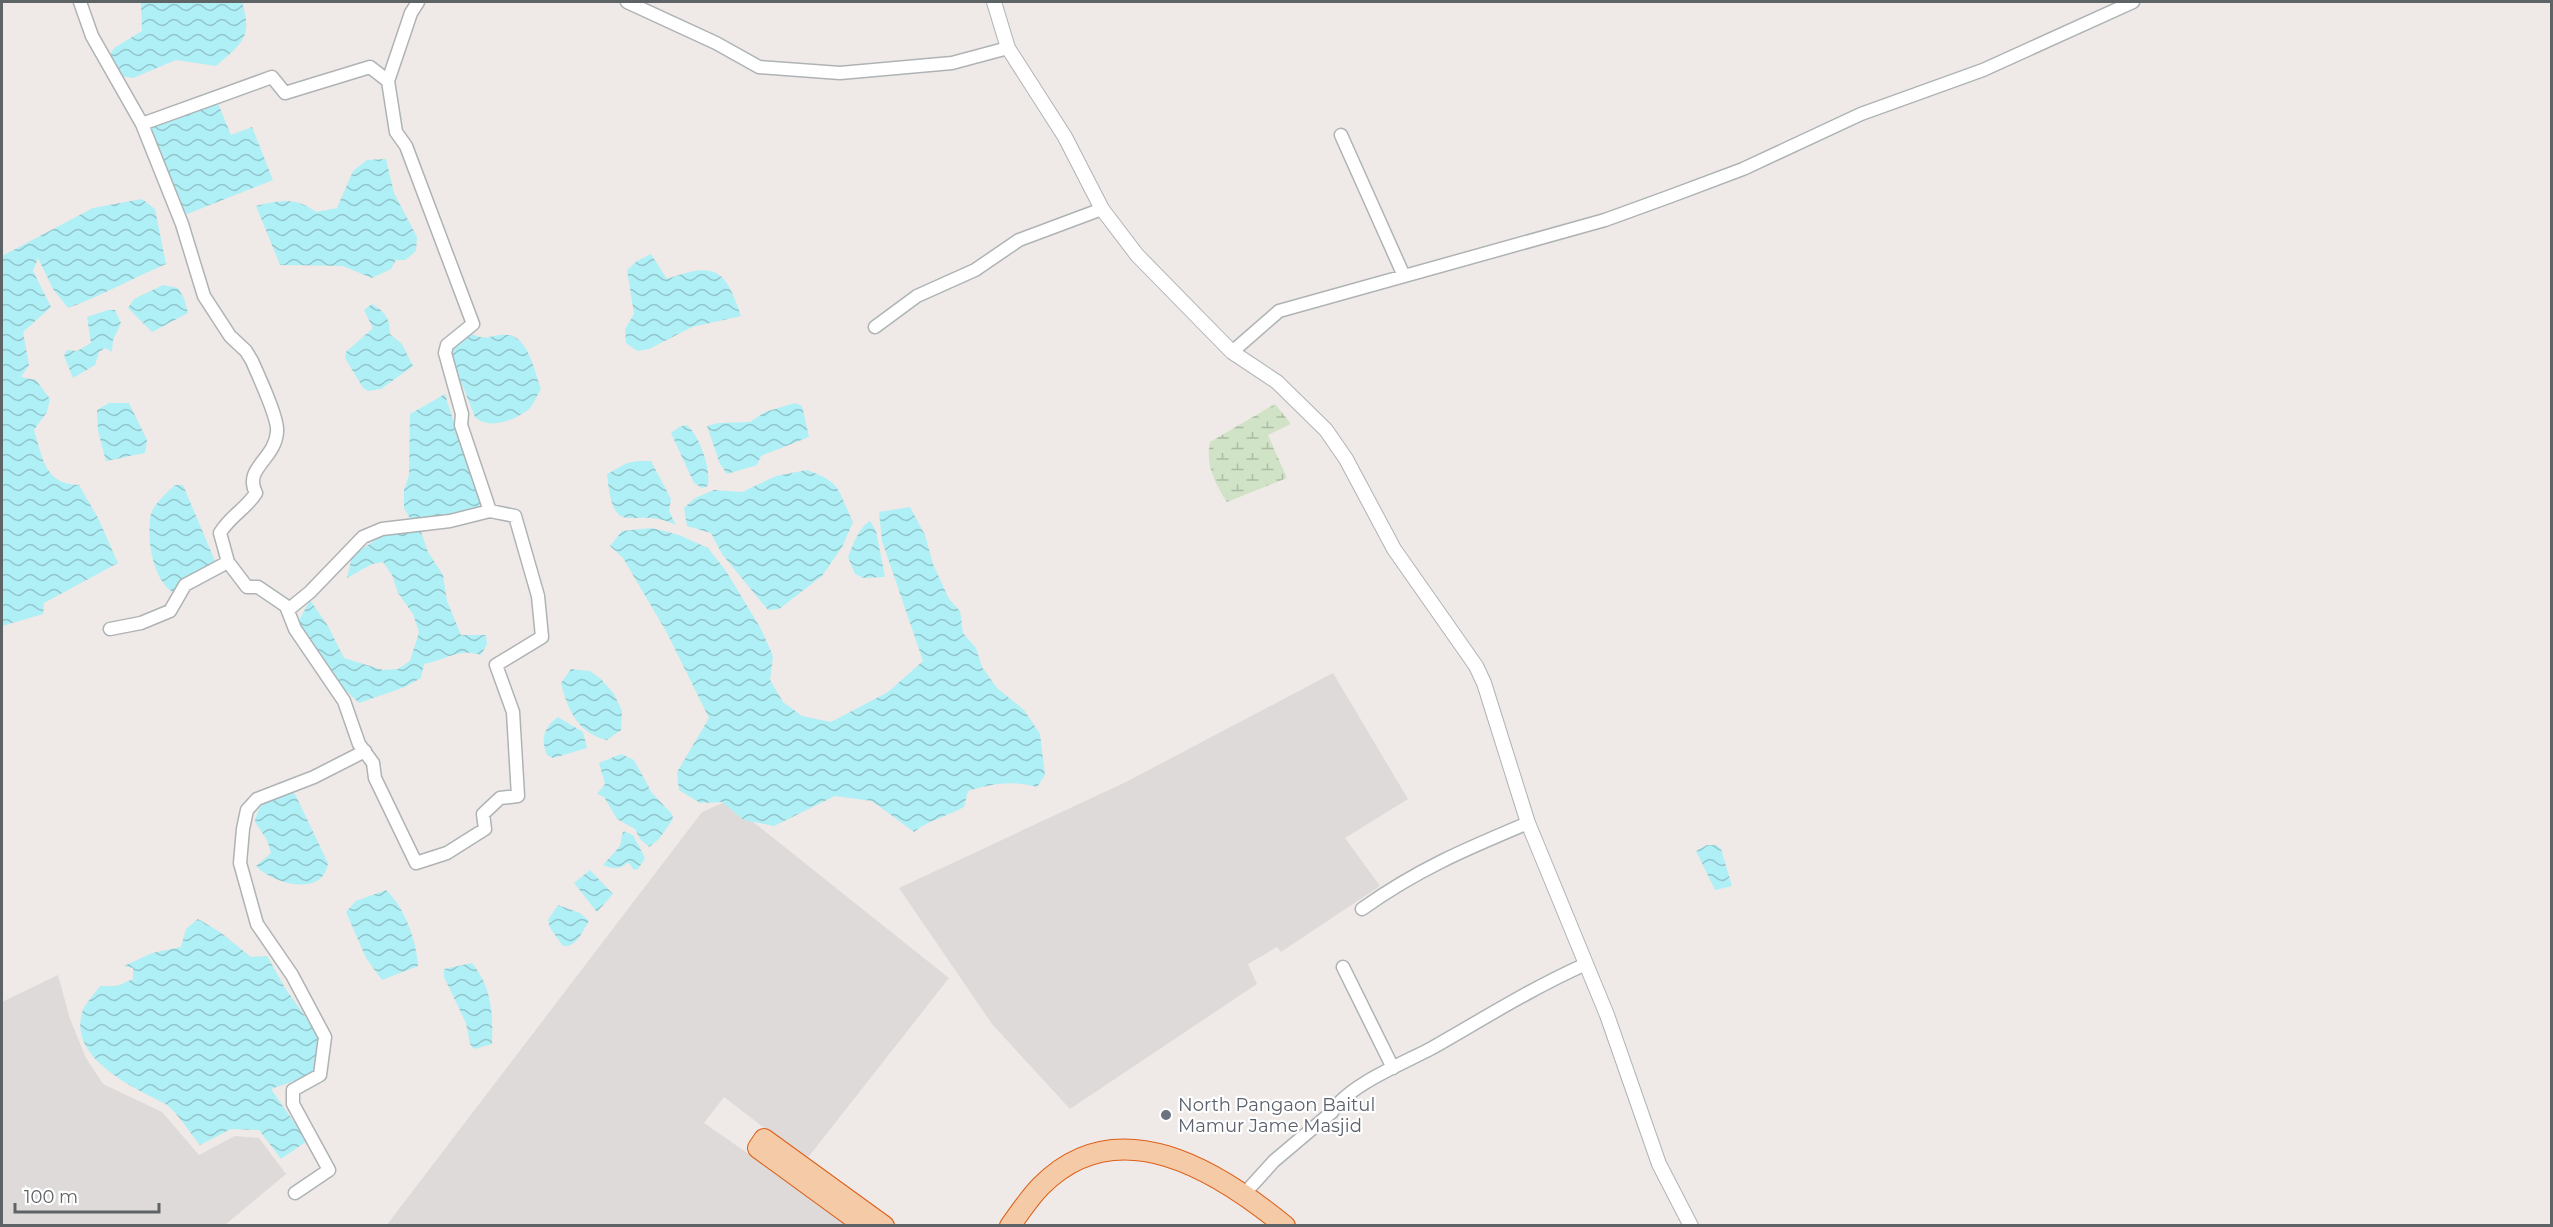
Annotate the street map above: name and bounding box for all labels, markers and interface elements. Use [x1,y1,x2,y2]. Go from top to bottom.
place label: North Pangaon Baitul Mamur Jame Masjid [1178,1094,1375,1137]
marker: North Pangaon Baitul Mamur Jame Masjid [1159,1108,1173,1122]
scale bar [15,1176,159,1214]
text: 100 m [24,1186,78,1208]

